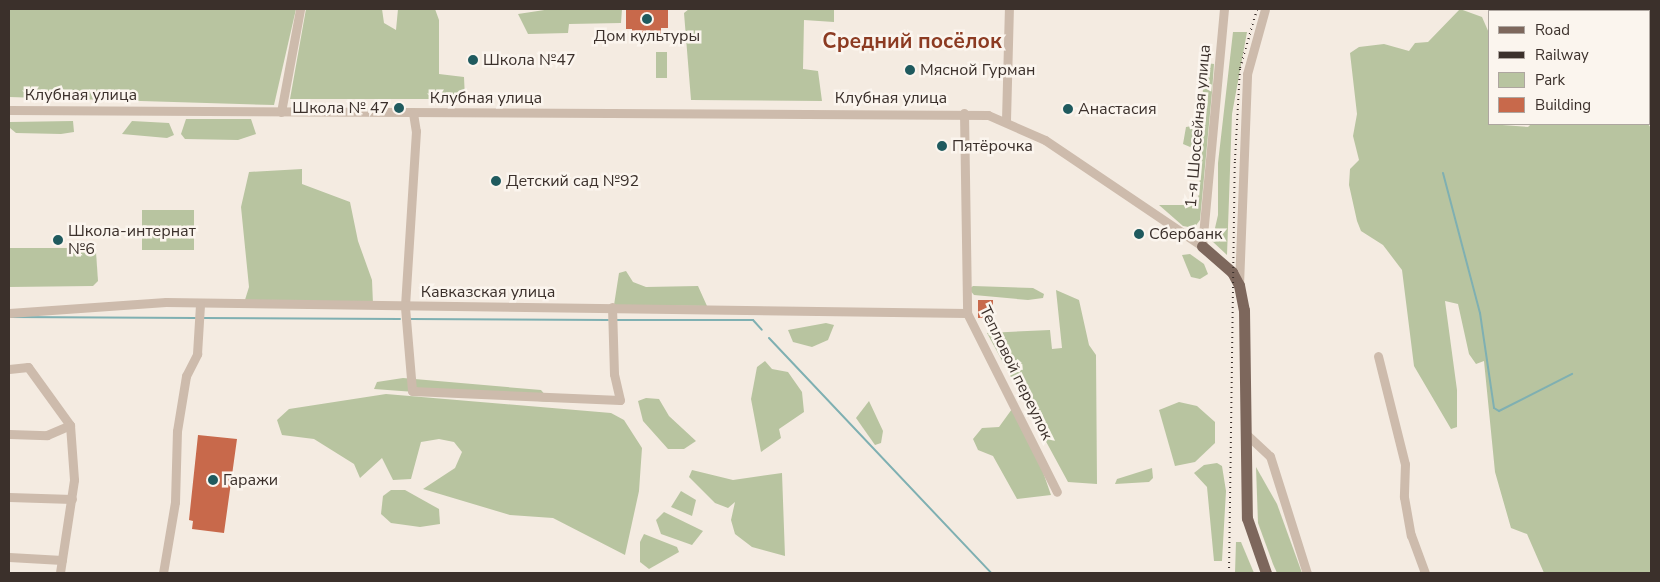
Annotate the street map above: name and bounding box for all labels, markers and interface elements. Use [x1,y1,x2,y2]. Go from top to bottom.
legend [1488,10,1650,125]
marker: Дом культуры [641,13,653,25]
text: Road [1535,20,1570,40]
place label: Дом культуры [594,26,700,46]
district label: Средний посёлок [822,28,1002,54]
street label: 1-я Шоссейная улица [1181,44,1215,208]
text: Railway [1535,45,1589,65]
place label: Школа №47 [483,50,576,70]
marker: Школа №47 [467,54,479,66]
place label: Мясной Гурман [920,60,1035,80]
marker: Мясной Гурман [904,64,916,76]
text: Park [1535,70,1565,90]
street label: Клубная улица [25,85,137,105]
street label: Клубная улица [430,88,542,108]
street label: Клубная улица [835,88,947,108]
text: Building [1535,95,1591,115]
place label: Школа № 47 [292,98,389,118]
place label: Анастасия [1078,99,1157,119]
marker: Школа № 47 [393,102,405,114]
marker: Анастасия [1062,103,1074,115]
place label: Пятёрочка [952,136,1033,156]
marker: Пятёрочка [936,140,948,152]
place label: Детский сад №92 [506,171,639,191]
marker: Детский сад №92 [490,175,502,187]
place label: Школа-интернат №6 [68,221,196,259]
place label: Сбербанк [1149,224,1222,244]
marker: Сбербанк [1133,228,1145,240]
marker: Школа-интернат №6 [52,234,64,246]
street label: Кавказская улица [421,282,555,302]
street label: Тепловой переулок [975,303,1057,443]
place label: Гаражи [223,470,278,490]
marker: Гаражи [207,474,219,486]

